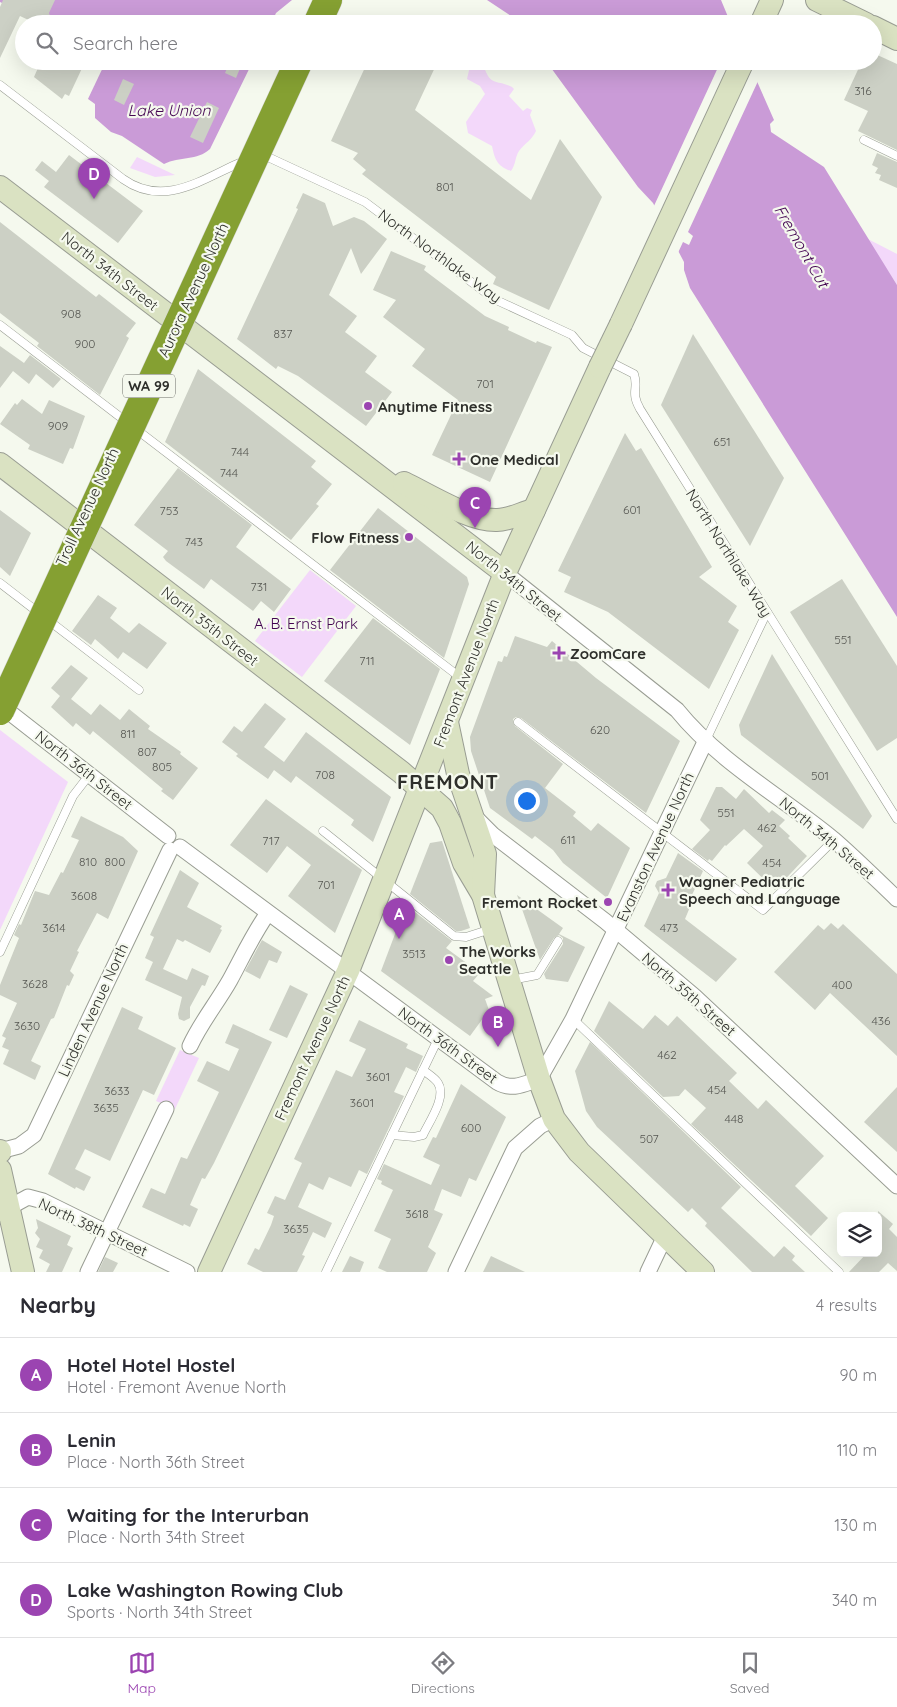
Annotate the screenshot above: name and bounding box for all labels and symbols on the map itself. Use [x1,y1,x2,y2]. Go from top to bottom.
house number: 316 [854,83,872,98]
water label: Lake Union [128,100,211,120]
pin: D [78,158,110,199]
house number: 801 [436,179,454,194]
water label: Fremont Cut [770,201,834,292]
street label: North Northlake Way [375,205,505,307]
street label: Aurora Avenue North [154,220,232,360]
street label: North 34th Street [58,227,162,315]
house number: 908 [61,306,81,321]
house number: 837 [274,326,292,341]
house number: 900 [75,336,95,351]
road number: WA 99 [123,374,175,398]
house number: 701 [476,376,494,391]
place label: Anytime Fitness [378,397,492,416]
marker: Anytime Fitness [362,400,374,412]
house number: 909 [48,418,69,433]
house number: 651 [713,434,731,449]
house number: 744 [231,444,249,459]
street label: Troll Avenue North [51,445,123,569]
place label: One Medical [470,450,559,469]
marker: One Medical [452,452,466,466]
house number: 744 [220,465,238,480]
street label: North Northlake Way [682,485,776,621]
pin: C [459,487,491,528]
house number: 601 [623,502,641,517]
house number: 753 [160,503,178,518]
place label: Flow Fitness [311,528,399,547]
marker: Flow Fitness [403,531,415,543]
house number: 743 [185,534,203,549]
street label: North 34th Street [462,537,566,625]
house number: 731 [251,579,267,594]
street label: North 35th Street [158,582,262,670]
street label: Fremont Avenue North [429,596,503,750]
park label: A. B. Ernst Park [254,614,358,633]
house number: 551 [834,632,852,647]
place label: ZoomCare [570,644,646,663]
marker: ZoomCare [552,646,566,660]
house number: 711 [359,653,375,668]
house number: 620 [590,722,610,737]
street label: North 36th Street [32,726,136,814]
house number: 811 [120,726,136,741]
house number: 807 [137,744,157,759]
house number: 805 [152,759,172,774]
house number: 708 [315,767,335,782]
house number: 501 [811,768,829,783]
district label: FREMONT [397,769,499,794]
street label: Evanston Avenue North [612,769,698,925]
your location [514,788,540,814]
street label: North 34th Street [776,793,878,883]
house number: 551 [717,805,735,820]
house number: 462 [757,820,777,835]
house number: 611 [560,832,576,847]
house number: 717 [262,833,280,848]
house number: 810 [79,854,97,869]
house number: 800 [105,854,125,869]
house number: 454 [762,855,782,870]
place label: Wagner Pediatric Speech and Language [679,872,841,908]
house number: 701 [317,877,335,892]
marker: Wagner Pediatric Speech and Language [661,883,675,897]
house number: 3608 [71,888,97,903]
place label: Fremont Rocket [482,893,598,912]
marker: Fremont Rocket [602,896,614,908]
pin: A [383,898,415,939]
house number: 3614 [42,920,66,935]
house number: 473 [660,920,678,935]
street label: Linden Avenue North [54,940,132,1080]
place label: The Works Seattle [459,942,536,978]
house number: 3513 [402,946,426,961]
street label: North 35th Street [638,948,740,1040]
marker: The Works Seattle [443,954,455,966]
street label: Fremont Avenue North [270,973,354,1123]
house number: 3628 [22,976,48,991]
house number: 400 [832,977,852,992]
street label: North 36th Street [395,1003,501,1087]
pin: B [482,1006,514,1047]
house number: 436 [871,1013,891,1028]
house number: 3630 [14,1018,40,1033]
house number: 462 [657,1047,677,1062]
house number: 3601 [366,1069,390,1084]
house number: 454 [707,1082,727,1097]
house number: 3633 [104,1083,130,1098]
house number: 3601 [350,1095,374,1110]
house number: 3635 [93,1100,119,1115]
house number: 448 [724,1111,744,1126]
house number: 600 [461,1120,481,1135]
house number: 507 [639,1131,659,1146]
street label: North 38th Street [35,1193,151,1261]
house number: 3618 [405,1206,429,1221]
house number: 3635 [283,1221,309,1236]

